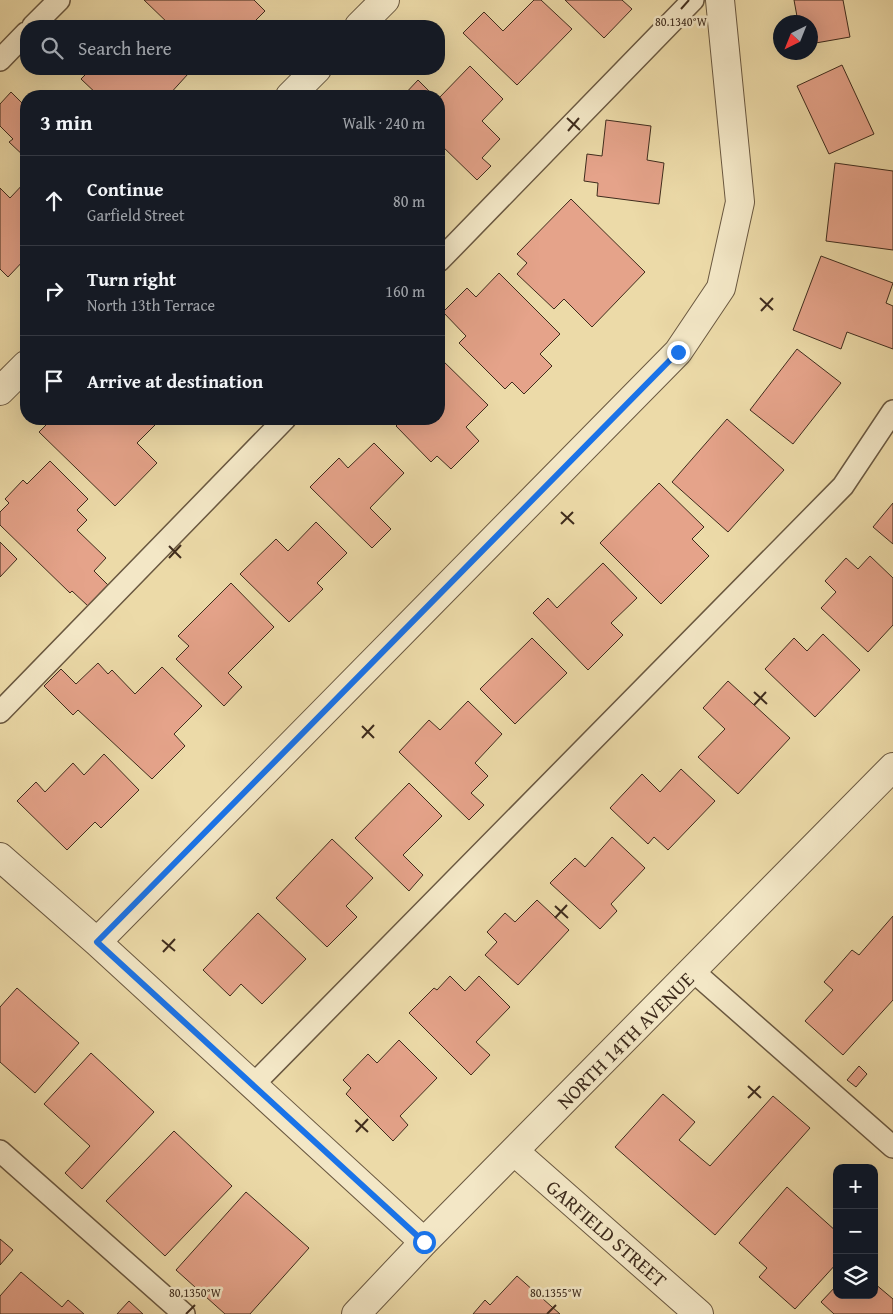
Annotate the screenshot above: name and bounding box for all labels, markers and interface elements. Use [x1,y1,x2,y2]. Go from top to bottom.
text: 80.1340°W [655,13,708,30]
north arrow [773,15,818,60]
search box [20,20,445,75]
icon: search [38,34,66,62]
text: Search here [78,34,172,62]
text: 3 min [40,107,92,138]
text: Walk · 240 m [342,111,425,135]
text: Continue [87,175,164,203]
icon: ahead [40,187,68,215]
text: 80 m [393,189,425,213]
text: Garfield Street [87,203,185,227]
text: Turn right [87,265,176,293]
icon: right [40,277,68,305]
text: 160 m [385,279,425,303]
text: North 13th Terrace [87,293,215,317]
route end [667,341,690,364]
icon: arrive [40,367,68,395]
text: Arrive at destination [87,367,263,395]
street label: NORTH 14TH AVENUE [550,965,700,1115]
map controls [833,1164,878,1299]
button: + [833,1164,878,1209]
street label: GARFIELD STREET [540,1172,674,1294]
button: − [833,1209,878,1254]
route start [413,1231,436,1254]
button: layers [833,1254,878,1299]
text: 80.1350°W [169,1284,222,1301]
text: 80.1355°W [530,1284,583,1301]

